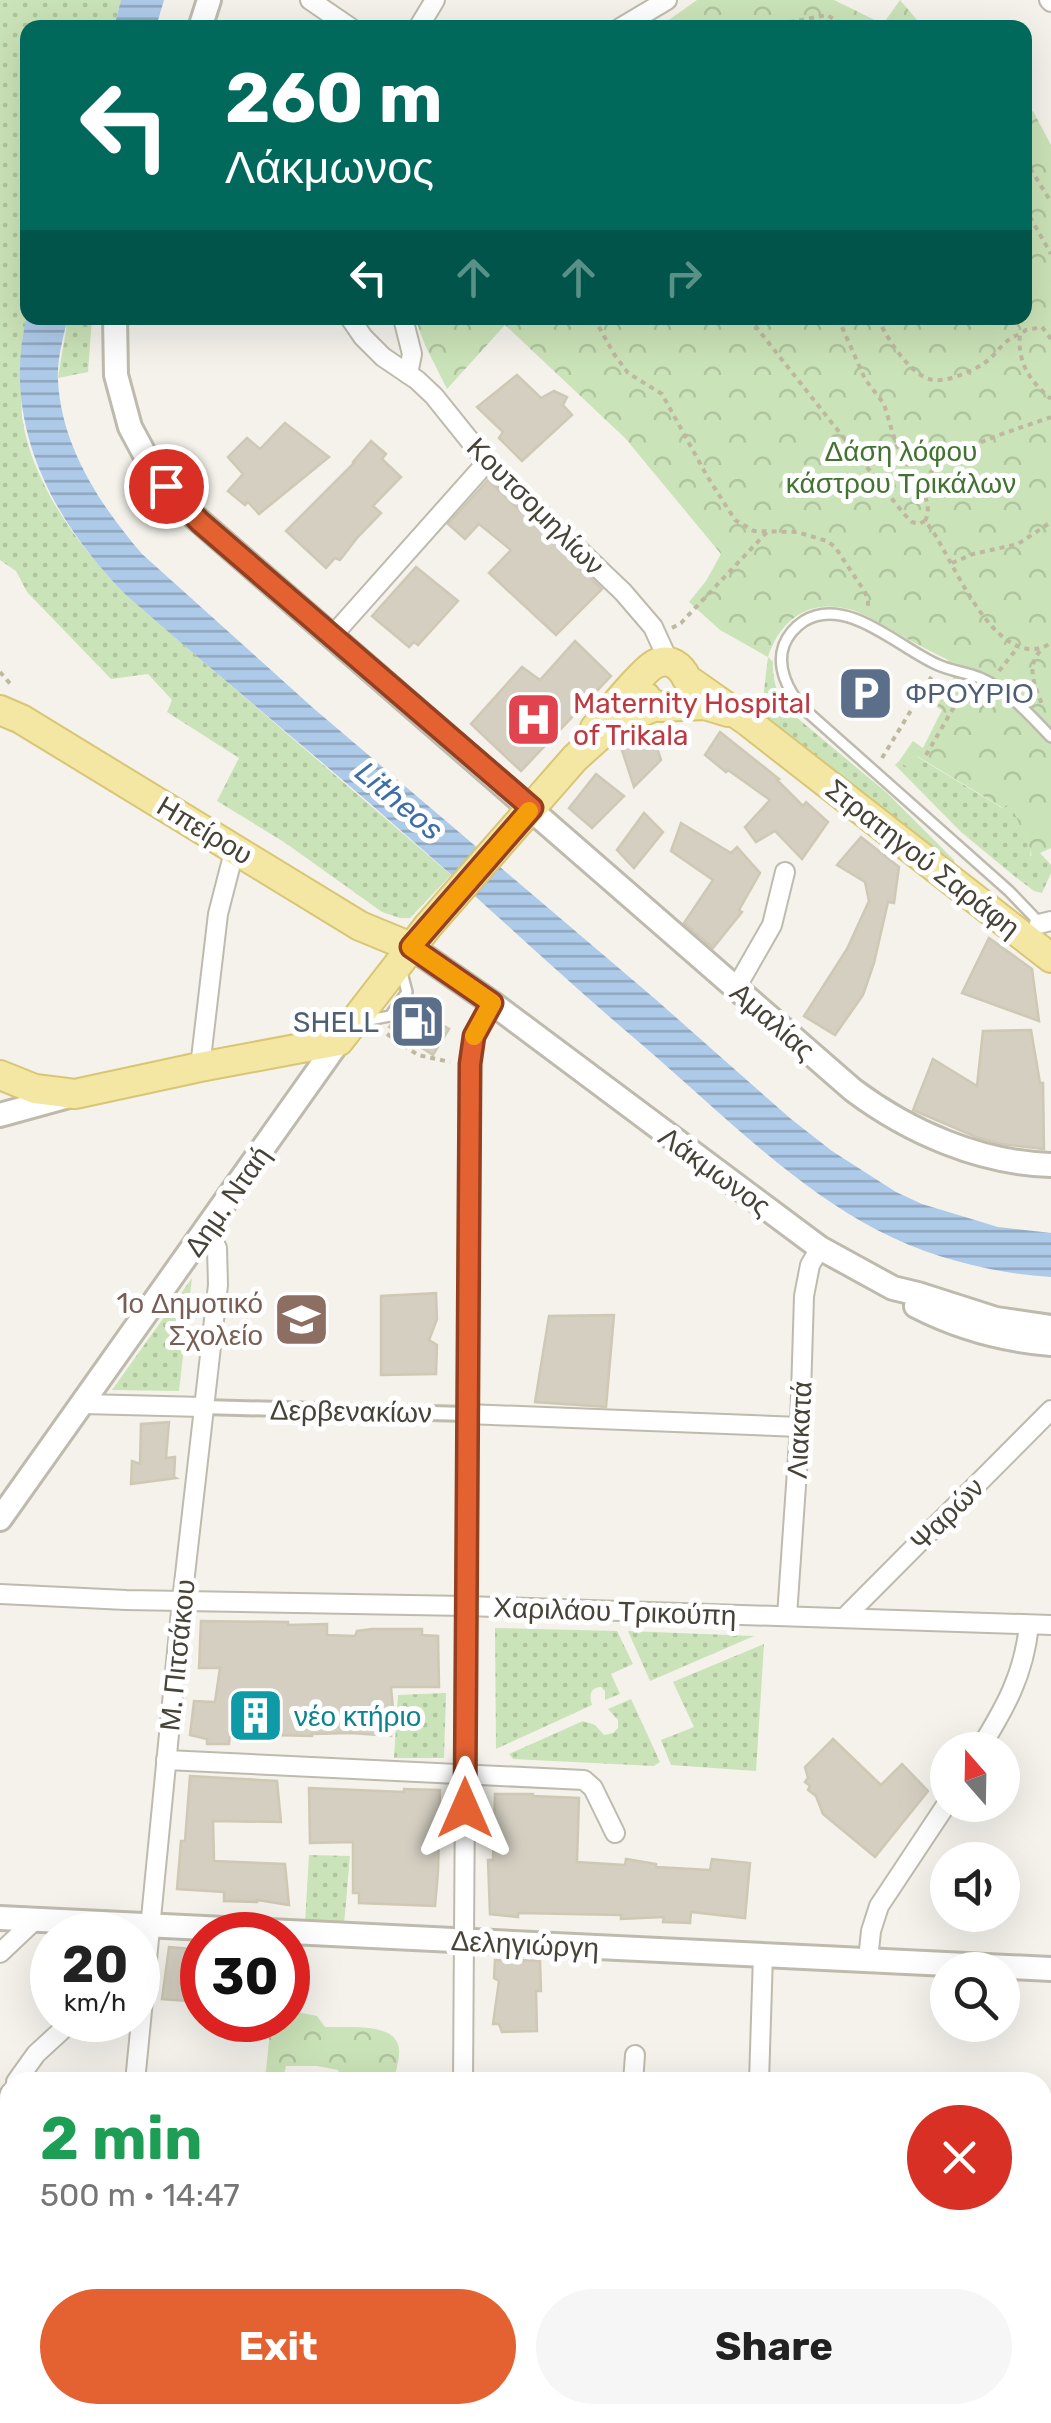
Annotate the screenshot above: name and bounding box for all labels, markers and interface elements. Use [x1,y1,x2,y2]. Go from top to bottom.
text: 260 m [225,57,443,140]
icon: left [60,60,190,190]
text: Λάκμωνος [225,141,434,194]
icon: left [341,250,396,305]
icon: ahead [446,250,501,305]
icon: ahead [551,250,606,305]
icon: right [656,250,711,305]
street label: Κουτσομηλίων [460,431,611,582]
park label: Δάση λόφου κάστρου Τρικάλων [786,435,1016,500]
pin [124,444,209,529]
icon: arrive [139,459,194,514]
parking icon: ΦΡΟΥΡΙΟ [836,663,896,723]
place label: ΦΡΟΥΡΙΟ [905,677,1034,710]
place label: Maternity Hospital of Trikala [573,687,811,752]
hospital icon: Maternity Hospital of Trikala [504,689,564,749]
water label: Litheos [348,754,450,848]
street label: Στρατηγού Σαράφη [819,772,1026,944]
street label: Ηπείρου [151,789,258,872]
street label: Αμαλίας [724,976,822,1067]
fuel station icon: SHELL [388,992,448,1052]
place label: SHELL [293,1006,379,1039]
street label: Λάκμωνος [652,1120,777,1223]
street label: Δημ. Νταή [177,1140,277,1263]
place label: 1ο Δημοτικό Σχολείο [116,1287,263,1352]
school or university icon: 1ο Δημοτικό Σχολείο [272,1289,332,1349]
street label: Λιακατά [780,1380,819,1480]
street label: Δερβενακίων [270,1394,432,1429]
street label: Ψαρών [904,1471,991,1558]
street label: Μ. Πιτσάκου [153,1578,202,1733]
street label: Χαριλάου Τρικούπη [493,1591,737,1632]
building icon: νέο κτήριο [225,1686,285,1746]
place label: νέο κτήριο [294,1700,421,1733]
north arrow [930,1732,1020,1822]
map controls [930,1732,1020,2042]
position arrow [413,1756,517,1860]
button: sound [930,1842,1020,1932]
speed limit sign: 30 [180,1912,310,2042]
street label: Δεληγιώργη [450,1924,600,1965]
text: 20 [62,1935,128,1995]
button: search [930,1952,1020,2042]
text: km/h [64,1988,126,2017]
text: 2 min [40,2103,202,2174]
button: close [907,2105,1012,2210]
text: 500 m · 14:47 [40,2176,240,2214]
button: Exit [40,2289,516,2404]
button: Share [536,2289,1012,2404]

